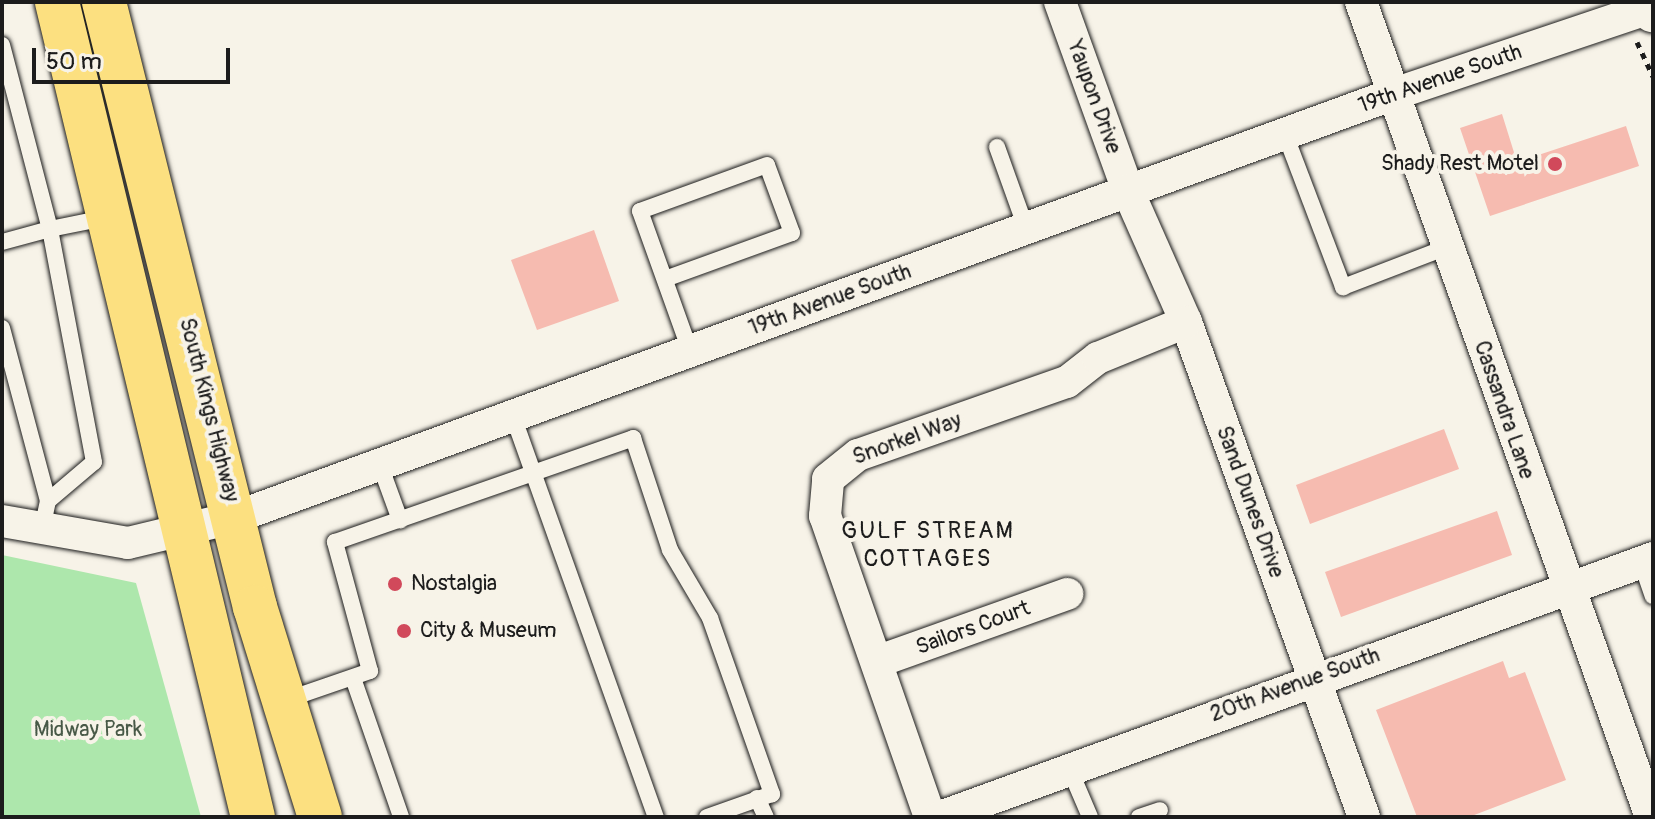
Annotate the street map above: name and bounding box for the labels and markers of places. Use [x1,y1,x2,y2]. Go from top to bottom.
place label: Shady Rest Motel [1381,151,1539,177]
marker: Shady Rest Motel [1546,155,1564,173]
place label: Nostalgia [411,571,497,597]
marker: Nostalgia [386,575,404,593]
place label: City & Museum [420,618,557,644]
marker: City & Museum [395,622,413,640]

